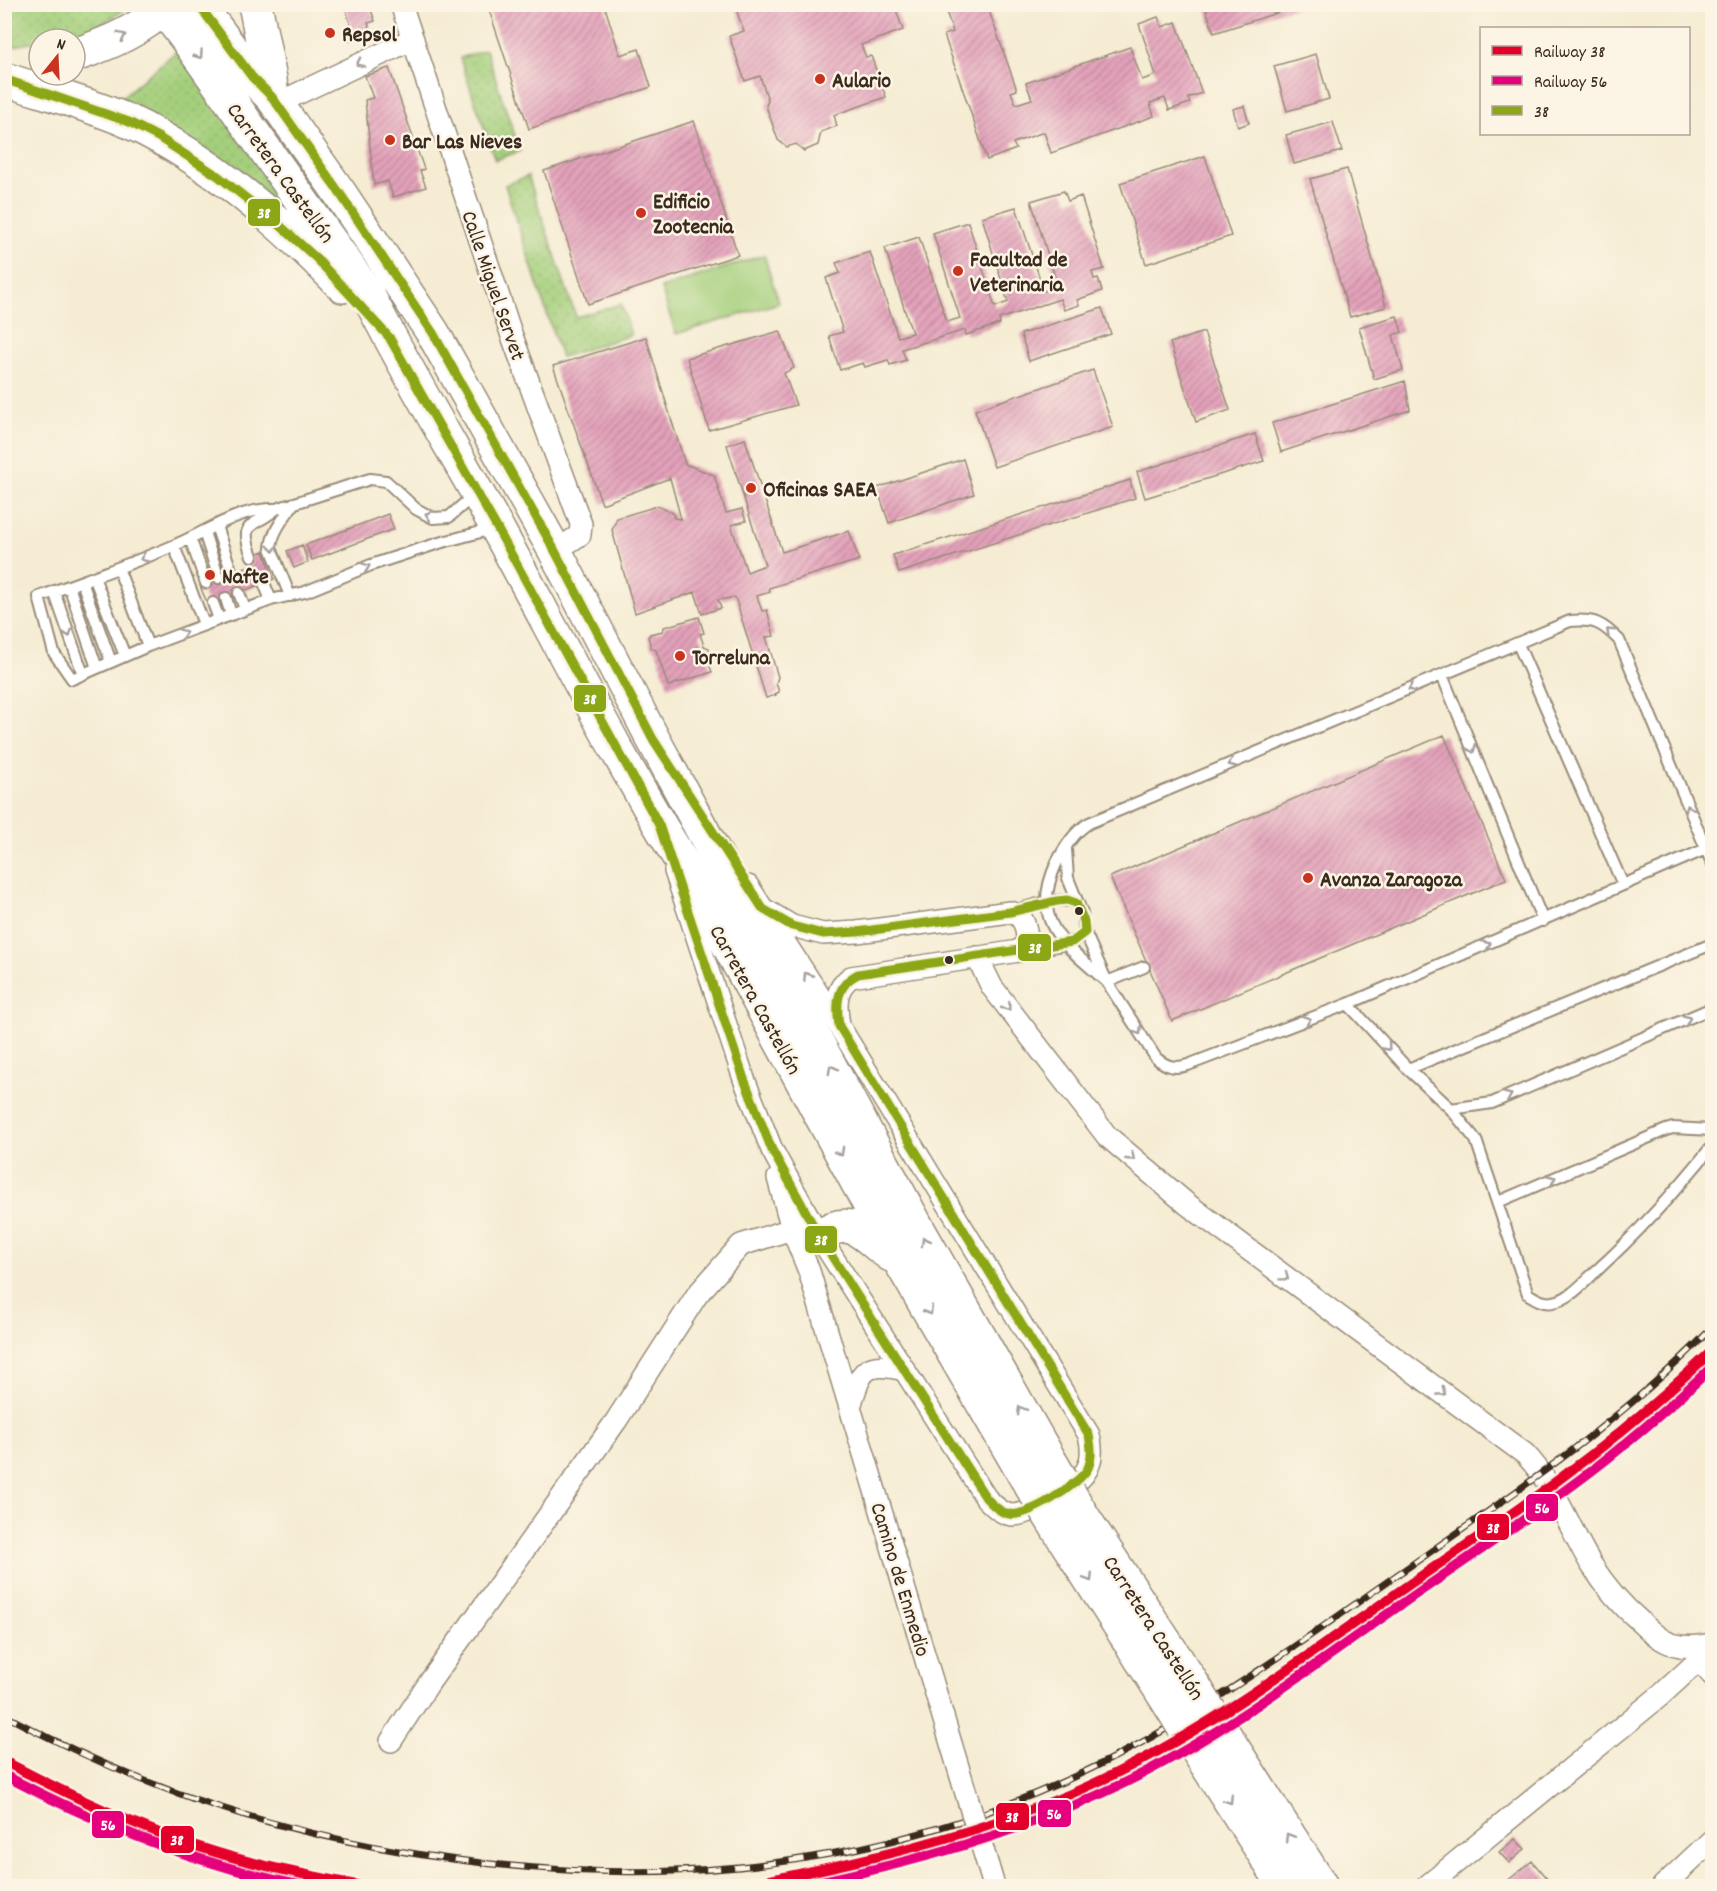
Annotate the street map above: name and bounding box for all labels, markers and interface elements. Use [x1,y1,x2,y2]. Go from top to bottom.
place label: Repsol [342,21,398,52]
marker: Repsol [323,26,337,40]
north arrow [27,27,87,87]
legend [1480,27,1690,135]
one-way arrow [115,32,126,44]
text: N [54,33,68,57]
text: Railway 38 [1534,41,1605,66]
one-way arrow [192,49,203,60]
one-way arrow [355,56,366,68]
place label: Aulario [832,67,891,98]
text: Railway 56 [1534,71,1607,96]
marker: Aulario [813,72,827,86]
street label: Carretera Castellón [217,97,341,251]
text: 38 [1534,101,1549,126]
place label: Bar Las Nieves [402,128,522,159]
marker: Bar Las Nieves [383,133,397,147]
place label: Edificio Zootecnia [653,188,734,244]
line badge: 38 [247,198,281,227]
text: 38 [257,203,271,226]
marker: Edificio Zootecnia [634,206,648,220]
street label: Calle Miguel Servet [451,207,532,365]
place label: Facultad de Veterinaria [970,246,1068,302]
marker: Facultad de Veterinaria [951,264,965,278]
place label: Oficinas SAEA [763,476,877,507]
marker: Oficinas SAEA [744,481,758,495]
one-way arrow [424,509,434,522]
one-way arrow [267,543,279,553]
one-way arrow [139,551,150,563]
one-way arrow [360,562,371,575]
place label: Nafte [222,563,269,594]
marker: Nafte [203,568,217,582]
one-way arrow [61,627,74,638]
one-way arrow [177,627,187,640]
one-way arrow [1607,628,1617,639]
place label: Torreluna [692,644,770,675]
marker: Torreluna [673,649,687,663]
one-way arrow [1407,681,1418,693]
line badge: 38 [573,684,607,713]
text: 38 [583,689,597,712]
one-way arrow [1465,743,1477,754]
one-way arrow [1227,756,1238,768]
one-way arrow [1684,804,1696,815]
place label: Avanza Zaragoza [1320,866,1463,897]
marker: Avanza Zaragoza [1301,871,1315,885]
unlabelled marker [1073,905,1085,917]
street label: Carretera Castellón [700,920,808,1081]
line badge: 38 [1017,933,1052,962]
text: 38 [1028,938,1042,961]
one-way arrow [1481,940,1492,952]
unlabelled marker [943,954,955,966]
one-way arrow [803,972,814,983]
one-way arrow [1000,1000,1011,1011]
one-way arrow [1680,1014,1691,1026]
one-way arrow [1301,1015,1312,1027]
one-way arrow [1131,1025,1143,1035]
one-way arrow [1380,1040,1391,1051]
one-way arrow [828,1065,839,1075]
one-way arrow [1501,1091,1512,1103]
one-way arrow [833,1145,844,1156]
one-way arrow [1124,1149,1135,1160]
one-way arrow [1545,1174,1556,1186]
line badge: 38 [804,1225,838,1254]
text: 38 [814,1230,828,1253]
one-way arrow [921,1236,932,1247]
one-way arrow [1278,1269,1289,1280]
one-way arrow [922,1305,933,1316]
one-way arrow [1435,1385,1446,1396]
one-way arrow [1017,1406,1028,1416]
line badge: 56 [1525,1493,1559,1522]
text: 56 [1534,1498,1550,1521]
street label: Camino de Enmedio [861,1499,937,1661]
line badge: 38 [1476,1513,1510,1541]
text: 38 [1486,1518,1500,1541]
street label: Carretera Castellón [1094,1550,1211,1707]
one-way arrow [1082,1572,1093,1583]
one-way arrow [1222,1794,1234,1804]
line badge: 56 [1037,1799,1072,1828]
line badge: 38 [995,1802,1030,1831]
text: 56 [1046,1804,1062,1827]
text: 38 [1005,1807,1019,1830]
line badge: 56 [91,1810,125,1839]
text: 56 [100,1815,116,1838]
line badge: 38 [160,1825,195,1854]
text: 38 [170,1830,184,1853]
one-way arrow [1285,1833,1297,1843]

